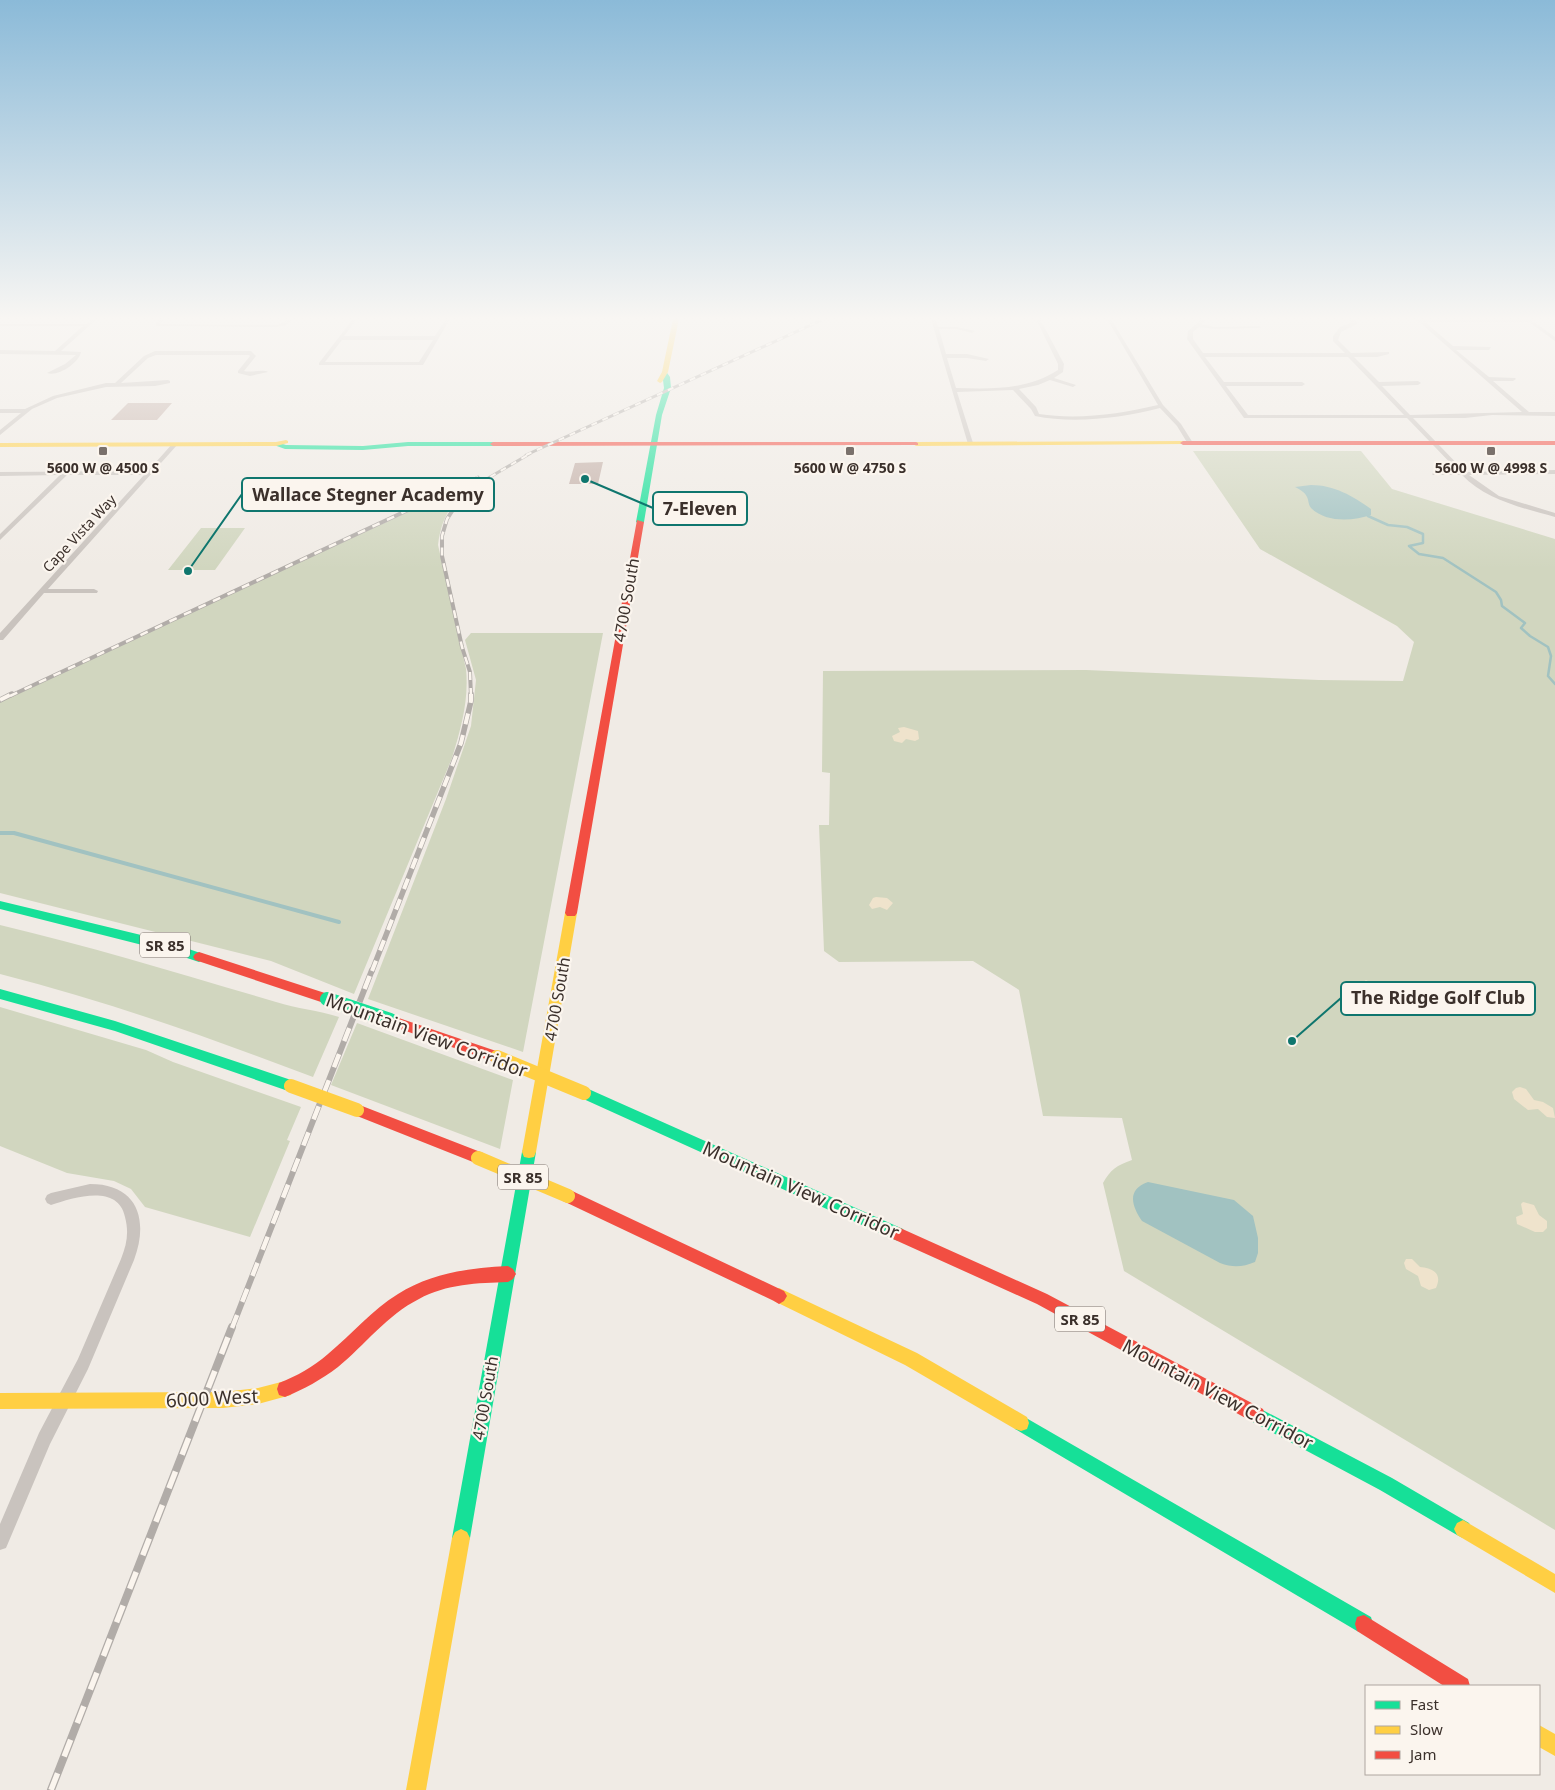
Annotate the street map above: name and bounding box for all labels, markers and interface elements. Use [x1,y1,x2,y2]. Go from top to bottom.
marker: 5600 W @ 4500 S [97,445,109,457]
marker: 5600 W @ 4750 S [844,445,856,457]
marker: 5600 W @ 4998 S [1485,445,1497,457]
place label: 5600 W @ 4500 S [47,458,160,477]
place label: 5600 W @ 4750 S [794,458,907,477]
place label: 5600 W @ 4998 S [1435,458,1548,477]
callout: Wallace Stegner Academy [242,478,494,511]
text: Wallace Stegner Academy [252,482,484,506]
street label: Cape Vista Way [38,489,121,576]
callout: 7-Eleven [653,492,747,525]
text: 7-Eleven [663,496,737,520]
street label: 4700 South [608,556,644,644]
road number: SR 85 [140,932,190,958]
street label: 4700 South [539,955,575,1043]
callout: The Ridge Golf Club [1341,982,1535,1015]
text: The Ridge Golf Club [1351,985,1525,1009]
street label: Mountain View Corridor [322,986,532,1084]
street label: Mountain View Corridor [698,1135,904,1245]
road number: SR 85 [498,1164,548,1190]
road number: SR 85 [1055,1306,1105,1332]
street label: Mountain View Corridor [1118,1333,1318,1456]
street label: 4700 South [467,1354,503,1442]
street label: 6000 West [165,1383,259,1413]
legend [1365,1685,1540,1775]
text: Fast [1410,1694,1439,1714]
text: Slow [1410,1719,1443,1739]
text: Jam [1408,1744,1437,1764]

